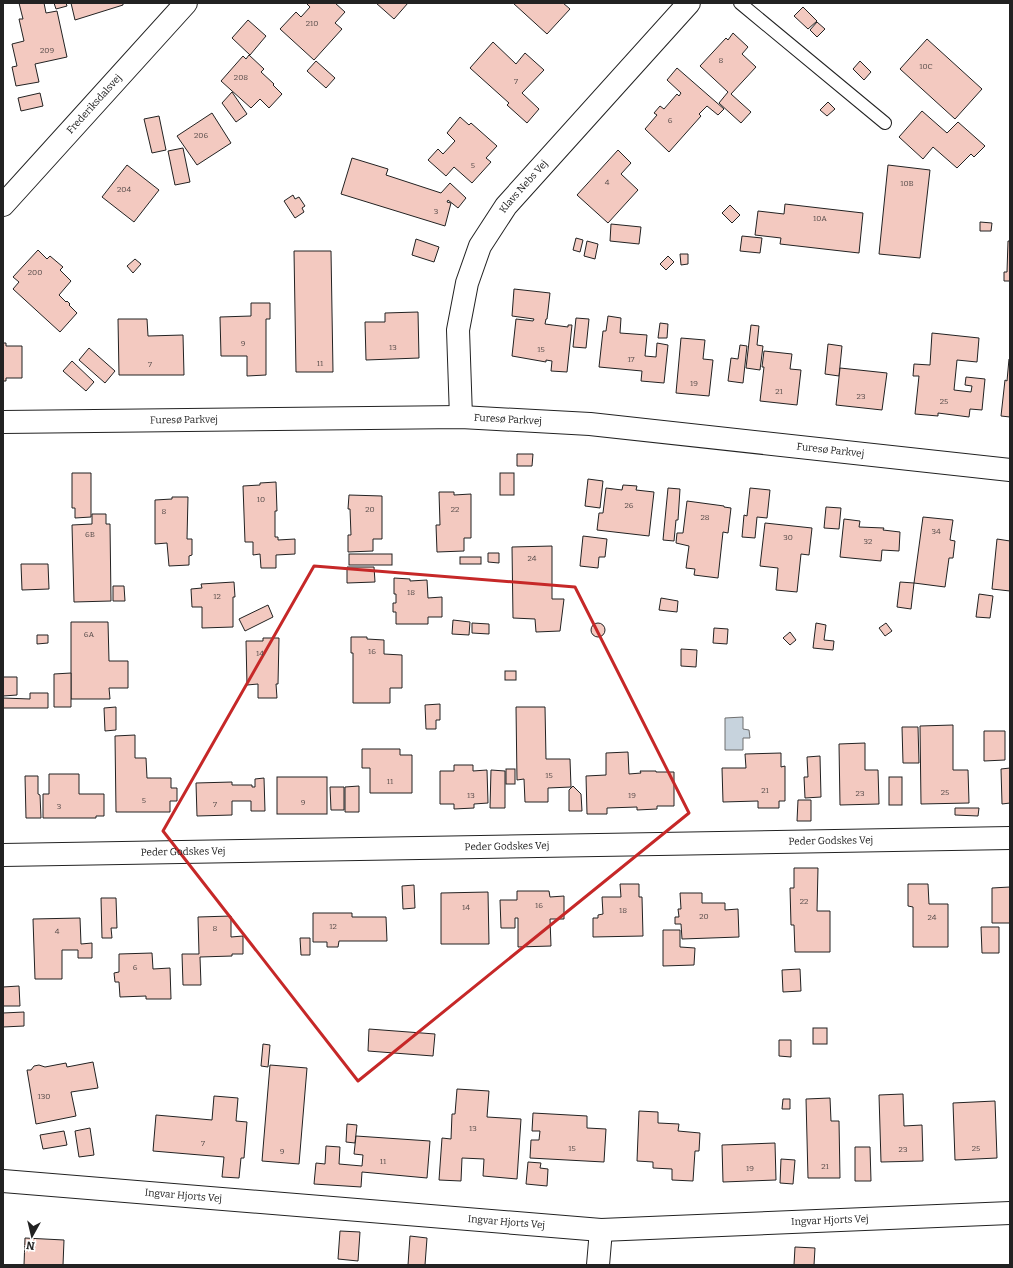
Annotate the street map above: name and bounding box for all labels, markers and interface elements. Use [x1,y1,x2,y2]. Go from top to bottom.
house number: 210 [306,19,318,28]
house number: 209 [40,46,54,55]
house number: 8 [719,56,724,65]
house number: 10C [919,62,933,71]
street label: Frederiksdalsvej [64,72,124,136]
house number: 208 [234,73,248,82]
house number: 7 [514,77,518,86]
house number: 6 [668,116,673,125]
house number: 206 [194,131,208,140]
street label: Klavs Nebs Vej [497,158,550,215]
house number: 5 [471,161,475,170]
house number: 4 [605,178,610,187]
house number: 10B [900,179,914,188]
house number: 204 [117,185,131,194]
house number: 3 [434,207,439,216]
house number: 10A [813,214,827,223]
house number: 200 [28,268,42,277]
house number: 9 [241,339,246,348]
house number: 13 [389,343,397,352]
house number: 15 [537,345,545,354]
house number: 17 [627,355,635,364]
house number: 11 [317,359,324,368]
house number: 7 [148,360,152,369]
house number: 19 [690,379,698,388]
house number: 21 [775,387,784,396]
house number: 23 [857,392,866,401]
house number: 25 [940,397,948,406]
street label: Furesø Parkvej [474,412,542,427]
street label: Furesø Parkvej [150,414,218,426]
street label: Furesø Parkvej [796,441,865,460]
house number: 10 [257,495,265,504]
house number: 26 [624,501,634,510]
house number: 20 [365,505,375,514]
house number: 22 [451,505,459,514]
house number: 8 [162,507,167,516]
house number: 28 [700,513,710,522]
house number: 34 [931,527,941,536]
house number: 6B [85,530,95,539]
house number: 30 [783,533,793,542]
house number: 32 [864,537,872,546]
house number: 24 [527,554,537,563]
house number: 18 [407,588,415,597]
house number: 12 [213,592,221,601]
house number: 6A [84,630,95,639]
house number: 16 [368,647,376,656]
house number: 14 [256,649,264,658]
house number: 15 [545,771,553,780]
house number: 11 [387,777,394,786]
house number: 21 [761,786,770,795]
house number: 25 [941,788,949,797]
house number: 23 [856,789,865,798]
house number: 13 [467,791,475,800]
house number: 19 [628,791,636,800]
house number: 5 [142,796,146,805]
house number: 9 [301,798,306,807]
house number: 7 [213,800,217,809]
house number: 3 [57,802,62,811]
street label: Peder Godskes Vej [788,834,873,848]
street label: Peder Godskes Vej [464,840,549,853]
street label: Peder Godskes Vej [140,845,225,859]
house number: 22 [800,897,808,906]
house number: 16 [535,901,543,910]
house number: 14 [462,903,470,912]
house number: 18 [619,906,627,915]
house number: 20 [699,912,709,921]
house number: 24 [927,913,937,922]
house number: 12 [329,922,337,931]
house number: 8 [213,924,218,933]
house number: 4 [55,927,60,936]
house number: 6 [133,963,138,972]
house number: 130 [38,1092,50,1101]
house number: 13 [469,1124,477,1133]
house number: 7 [201,1139,205,1148]
house number: 15 [568,1144,576,1153]
house number: 25 [972,1144,980,1153]
house number: 23 [899,1145,908,1154]
house number: 9 [280,1147,285,1156]
house number: 11 [380,1157,387,1166]
house number: 21 [821,1162,830,1171]
house number: 19 [746,1164,754,1173]
street label: Ingvar Hjorts Vej [144,1187,223,1205]
street label: Ingvar Hjorts Vej [467,1213,545,1231]
street label: Ingvar Hjorts Vej [791,1213,869,1228]
north arrow [12,1216,52,1256]
text: N [25,1238,36,1252]

